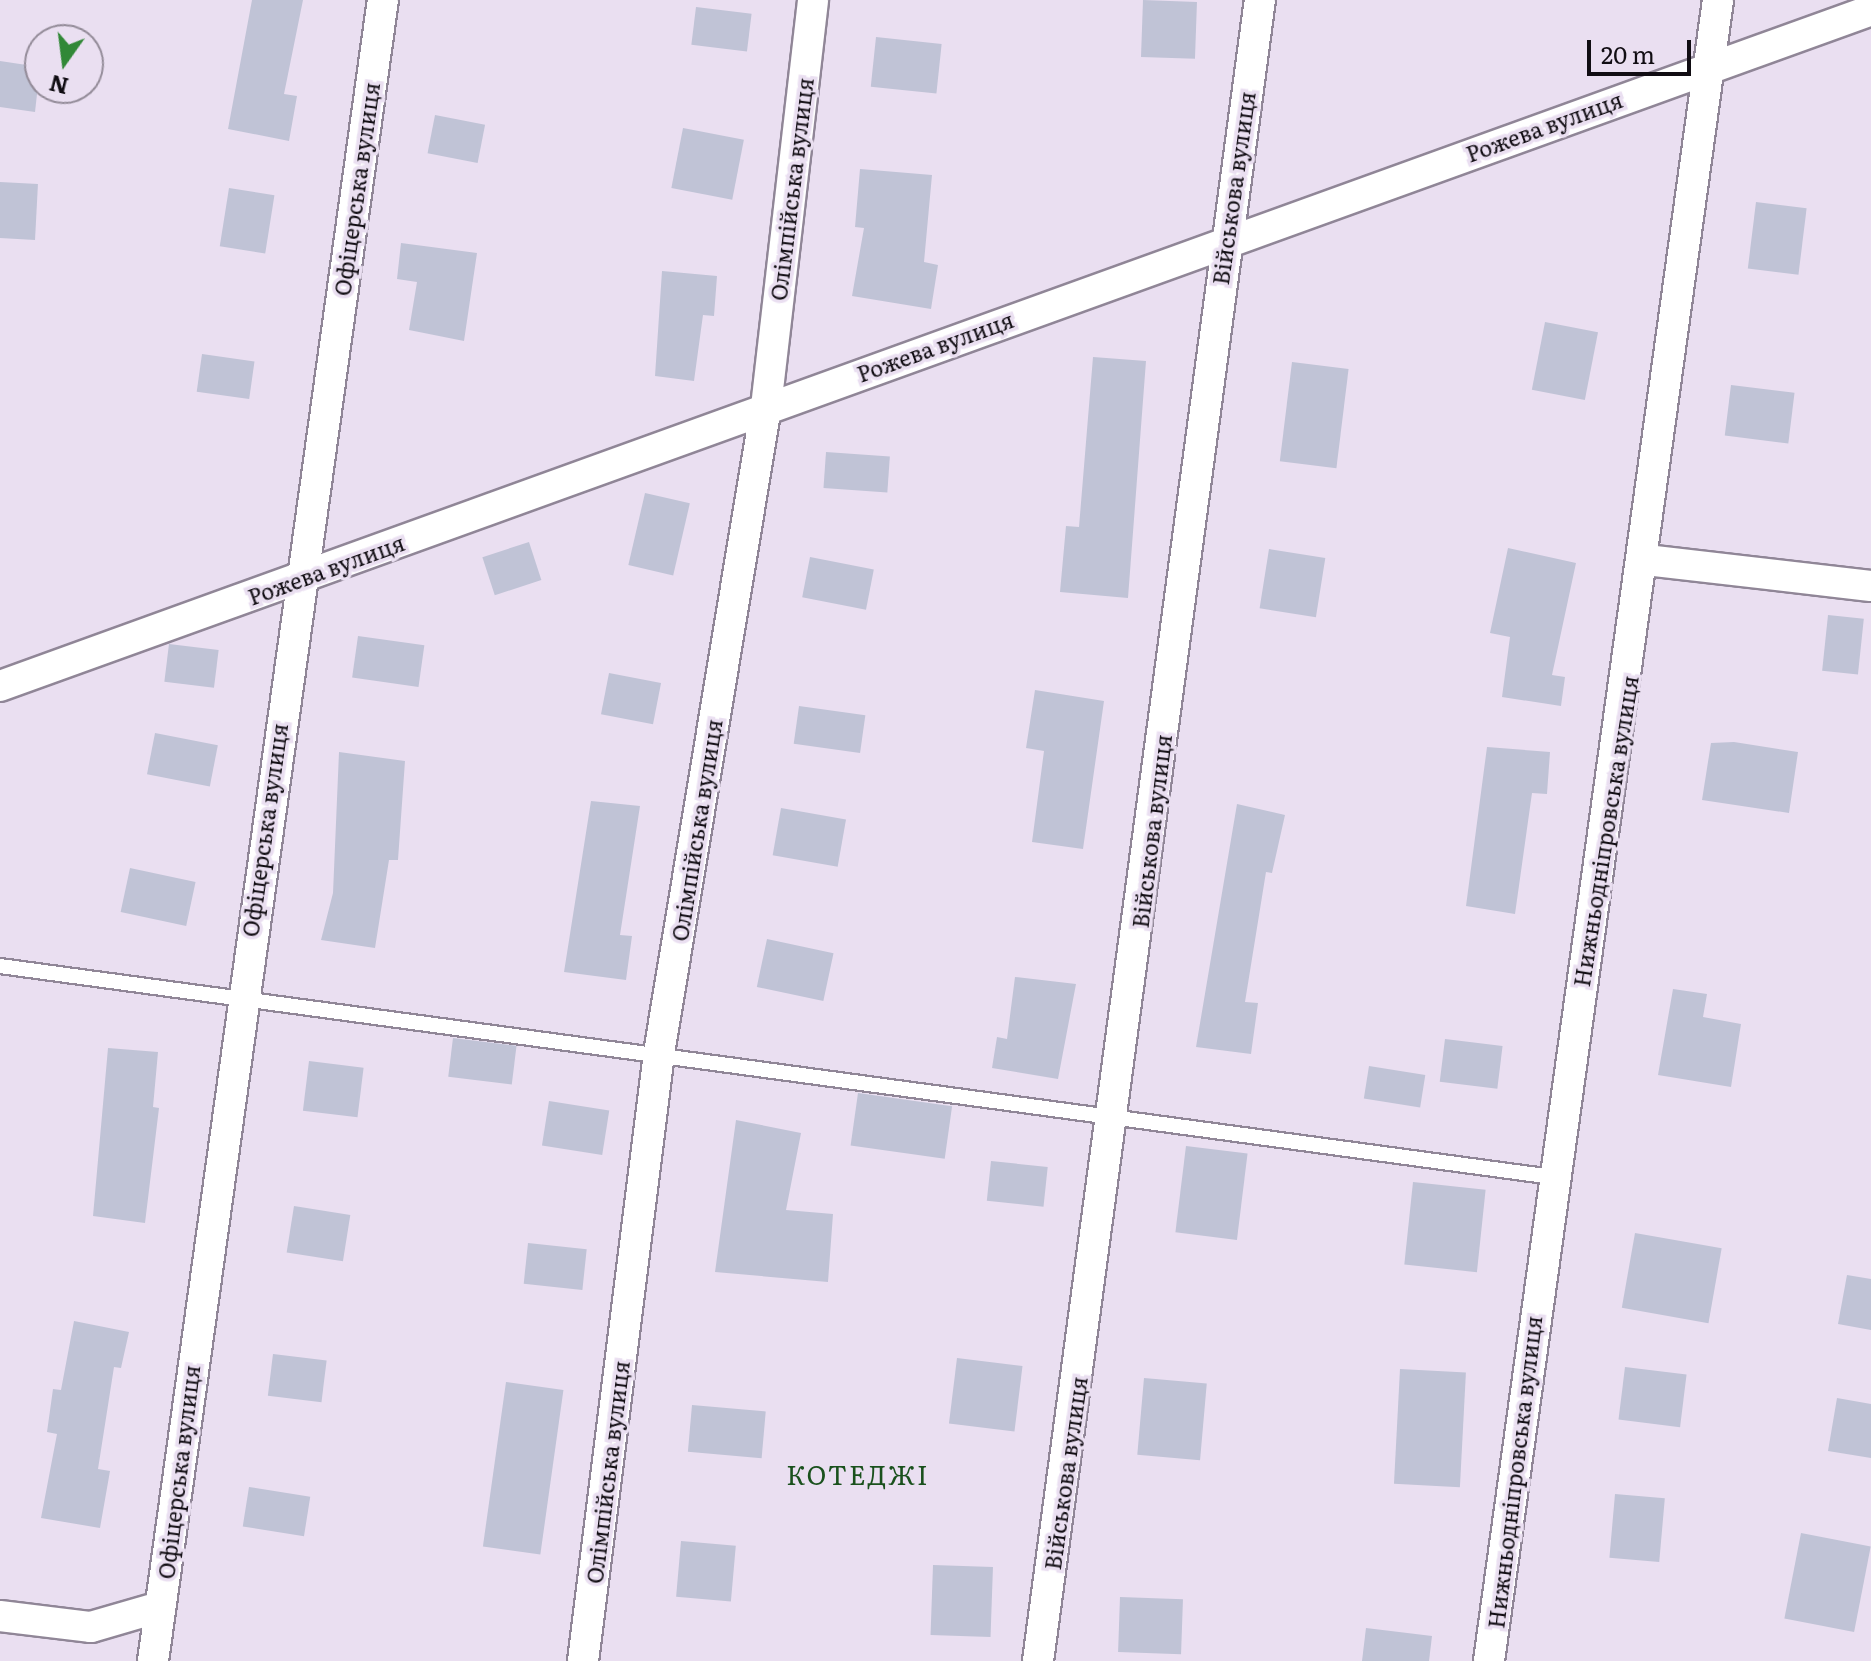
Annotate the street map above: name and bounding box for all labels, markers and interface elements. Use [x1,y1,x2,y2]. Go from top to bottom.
north arrow [24,24,104,104]
scale bar [1591,24,1695,74]
text: 20 m [1601,36,1655,71]
text: N [46,68,72,104]
street label: Олімпійська вулиця [764,76,818,302]
street label: Офіцерська вулиця [328,81,384,297]
street label: Рожева вулиця [1462,85,1626,167]
street label: Військова вулиця [1206,90,1260,286]
street label: Рожева вулиця [853,305,1017,387]
street label: Рожева вулиця [244,528,408,610]
street label: Нижньодніпровська вулиця [1567,674,1643,988]
street label: Олімпійська вулиця [665,717,727,943]
street label: Офіцерська вулиця [236,722,292,938]
street label: Військова вулиця [1126,733,1176,929]
street label: Нижньодніпровська вулиця [1482,1314,1546,1630]
street label: Олімпійська вулиця [580,1359,634,1585]
street label: Офіцерська вулиця [152,1364,204,1580]
street label: Військова вулиця [1038,1375,1092,1571]
district label: КОТЕДЖІ [786,1458,930,1490]

